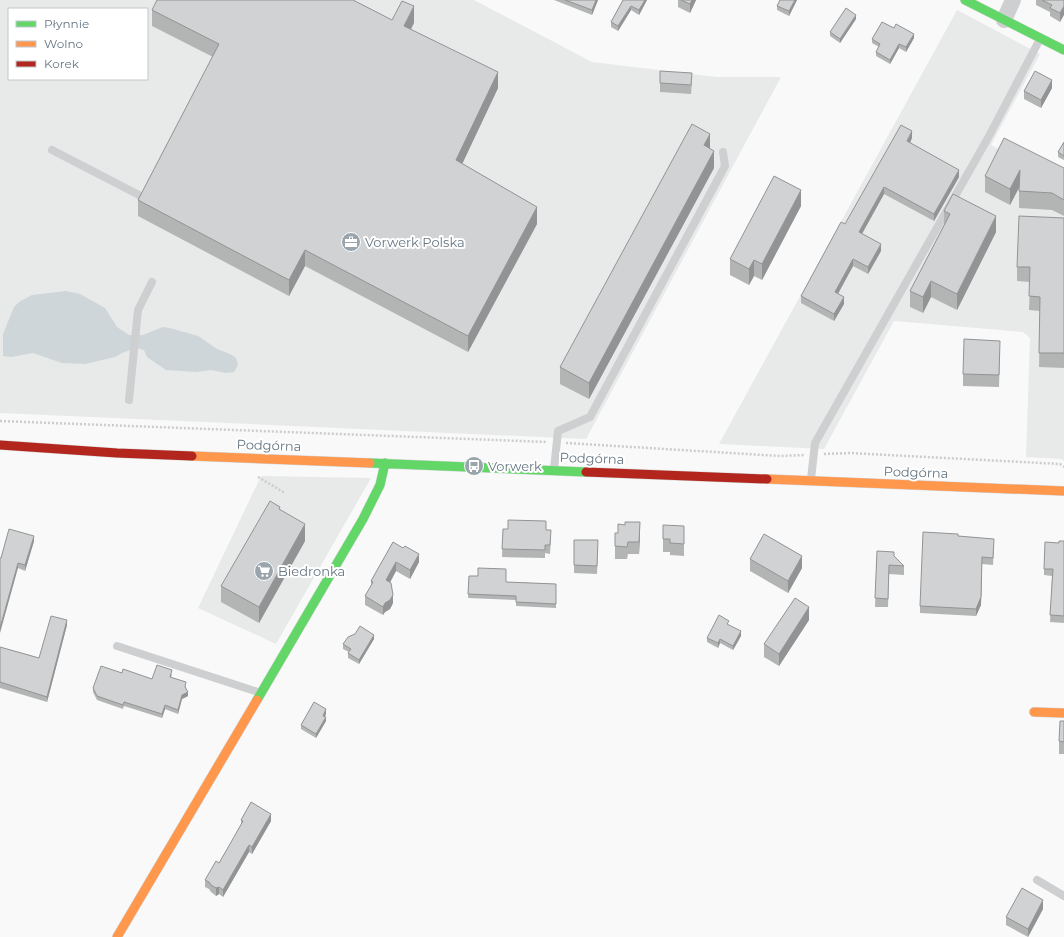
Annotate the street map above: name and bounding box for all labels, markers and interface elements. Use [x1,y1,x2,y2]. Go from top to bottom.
legend [8,8,148,80]
text: Płynnie [44,16,89,31]
text: Wolno [44,36,83,51]
text: Korek [44,56,80,71]
office icon: Vorwerk Polska [340,231,362,253]
place label: Vorwerk Polska [365,234,465,250]
street label: Podgórna [236,436,302,454]
street label: Podgórna [559,449,625,467]
bus stop icon: Vorwerk [463,455,485,477]
place label: Vorwerk [488,458,542,474]
street label: Podgórna [883,463,949,481]
supermarket icon: Biedronka [253,560,275,582]
place label: Biedronka [278,563,345,579]

